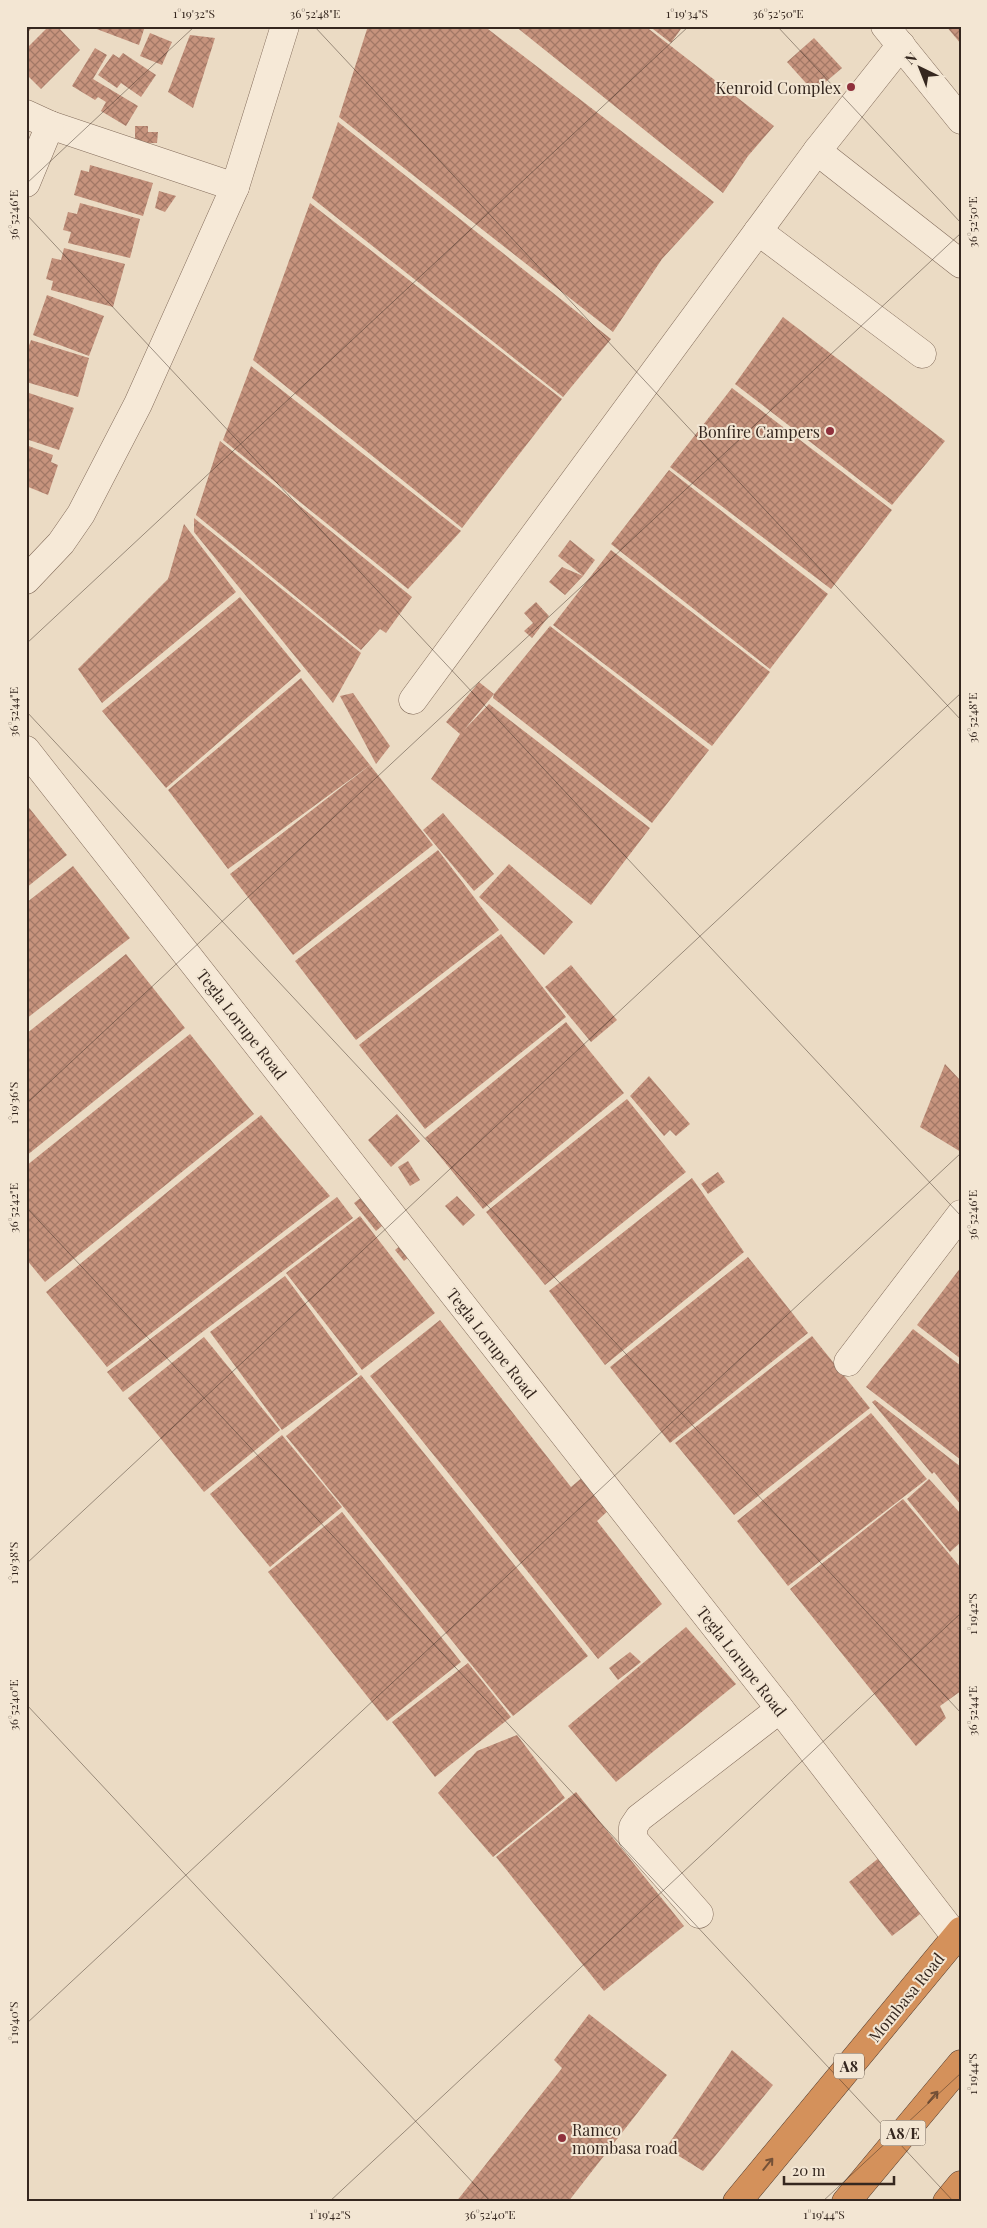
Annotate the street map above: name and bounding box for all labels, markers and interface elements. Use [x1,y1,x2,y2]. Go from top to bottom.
text: 1°19'32"S [173,5,215,21]
text: 36°52'48"E [290,5,340,21]
text: 1°19'34"S [666,5,708,21]
text: 36°52'50"E [752,5,804,21]
north arrow [894,42,944,92]
text: N [901,48,921,69]
place label: Kenroid Complex [715,77,842,98]
marker: Kenroid Complex [845,81,857,93]
text: 36°52'46"E [5,190,21,240]
text: 36°52'50"E [964,196,980,248]
place label: Bonfire Campers [698,421,820,442]
marker: Bonfire Campers [824,425,836,437]
text: 36°52'44"E [5,687,21,737]
text: 36°52'48"E [964,693,980,743]
street label: Tegla Lorupe Road [192,965,292,1083]
text: 1°19'36"S [5,1082,21,1124]
text: 36°52'42"E [5,1183,21,1233]
text: 36°52'46"E [964,1190,980,1240]
street label: Tegla Lorupe Road [442,1284,542,1402]
text: 1°19'38"S [5,1542,21,1584]
text: 1°19'42"S [964,1593,980,1635]
street label: Tegla Lorupe Road [692,1602,792,1720]
text: 36°52'40"E [5,1679,21,1731]
text: 36°52'44"E [964,1686,980,1736]
street label: Mombasa Road [864,1948,948,2046]
text: 1°19'40"S [5,2002,21,2044]
text: 1°19'44"S [964,2053,980,2095]
road number: A8 [834,2054,864,2078]
one-way arrow [928,2091,939,2104]
place label: Ramco mombasa road [572,2119,678,2158]
road number: A8/E [880,2120,926,2146]
marker: Ramco mombasa road [556,2132,568,2144]
scale bar [784,2153,894,2185]
one-way arrow [763,2158,774,2171]
text: 20 m [792,2160,826,2180]
text: 1°19'42"S [309,2206,351,2222]
text: 36°52'40"E [464,2206,516,2222]
text: 1°19'44"S [803,2206,845,2222]

